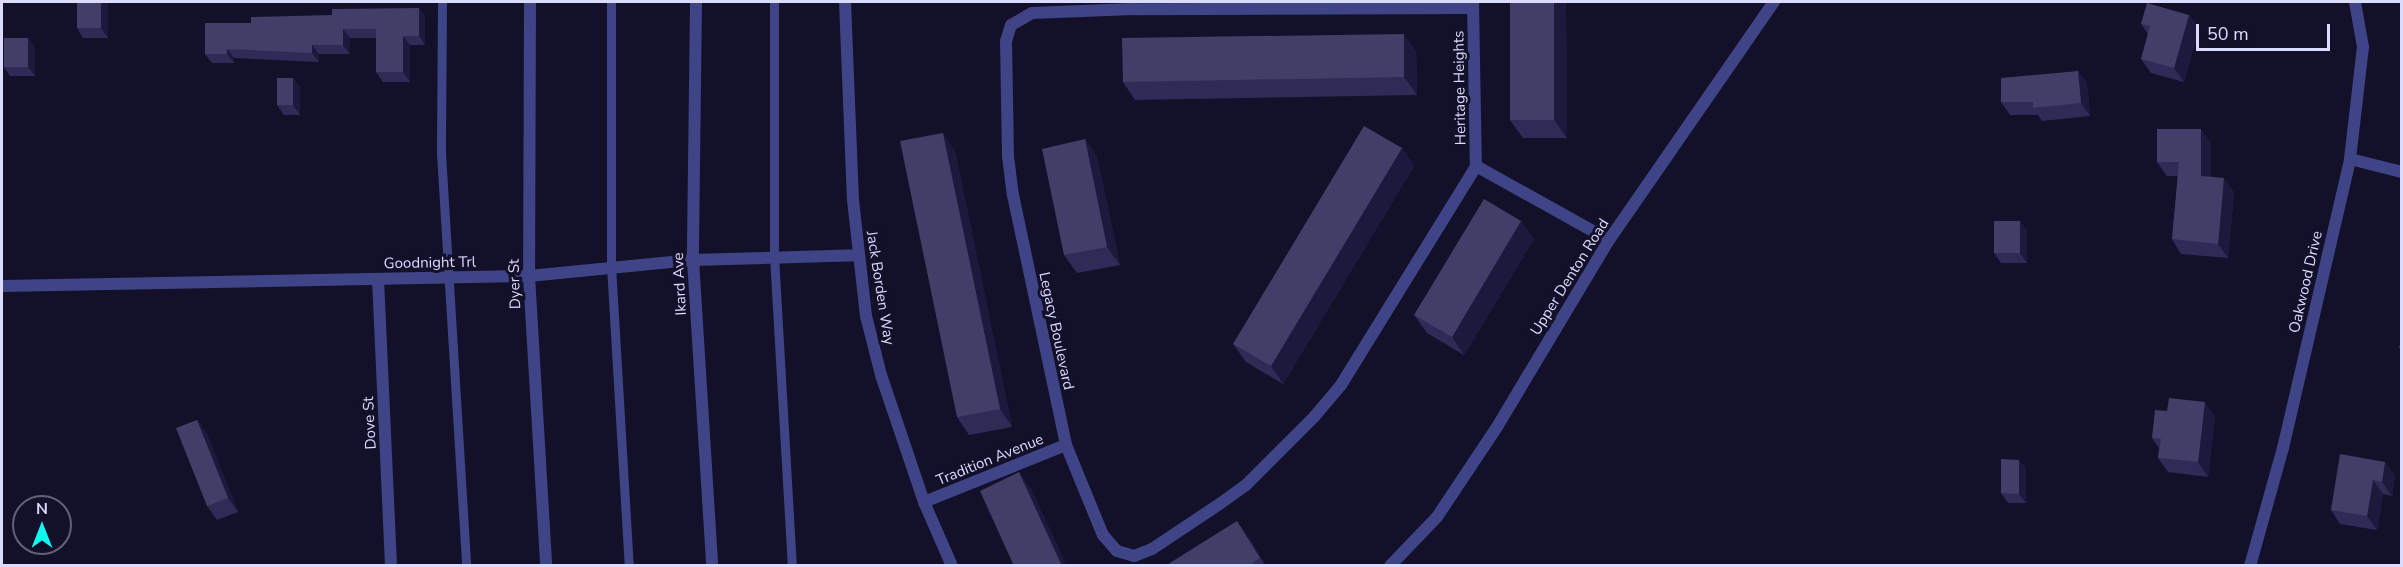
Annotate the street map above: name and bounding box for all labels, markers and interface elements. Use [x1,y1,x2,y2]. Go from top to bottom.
scale bar [2199,12,2332,50]
text: 50 m [2207,22,2249,46]
street label: Heritage Heights [1450,30,1470,146]
street label: Upper Denton Road [1527,215,1613,339]
street label: Oakwood Drive [2286,229,2326,335]
street label: Jack Borden Way [862,230,898,346]
street label: Ikard Ave [669,252,691,316]
street label: Goodnight Trl [384,253,476,273]
street label: Dyer St [505,259,525,309]
street label: Legacy Boulevard [1035,270,1077,392]
street label: Dove St [360,396,380,450]
street label: Tradition Avenue [934,430,1046,490]
north arrow [12,495,72,555]
text: N [36,498,48,520]

